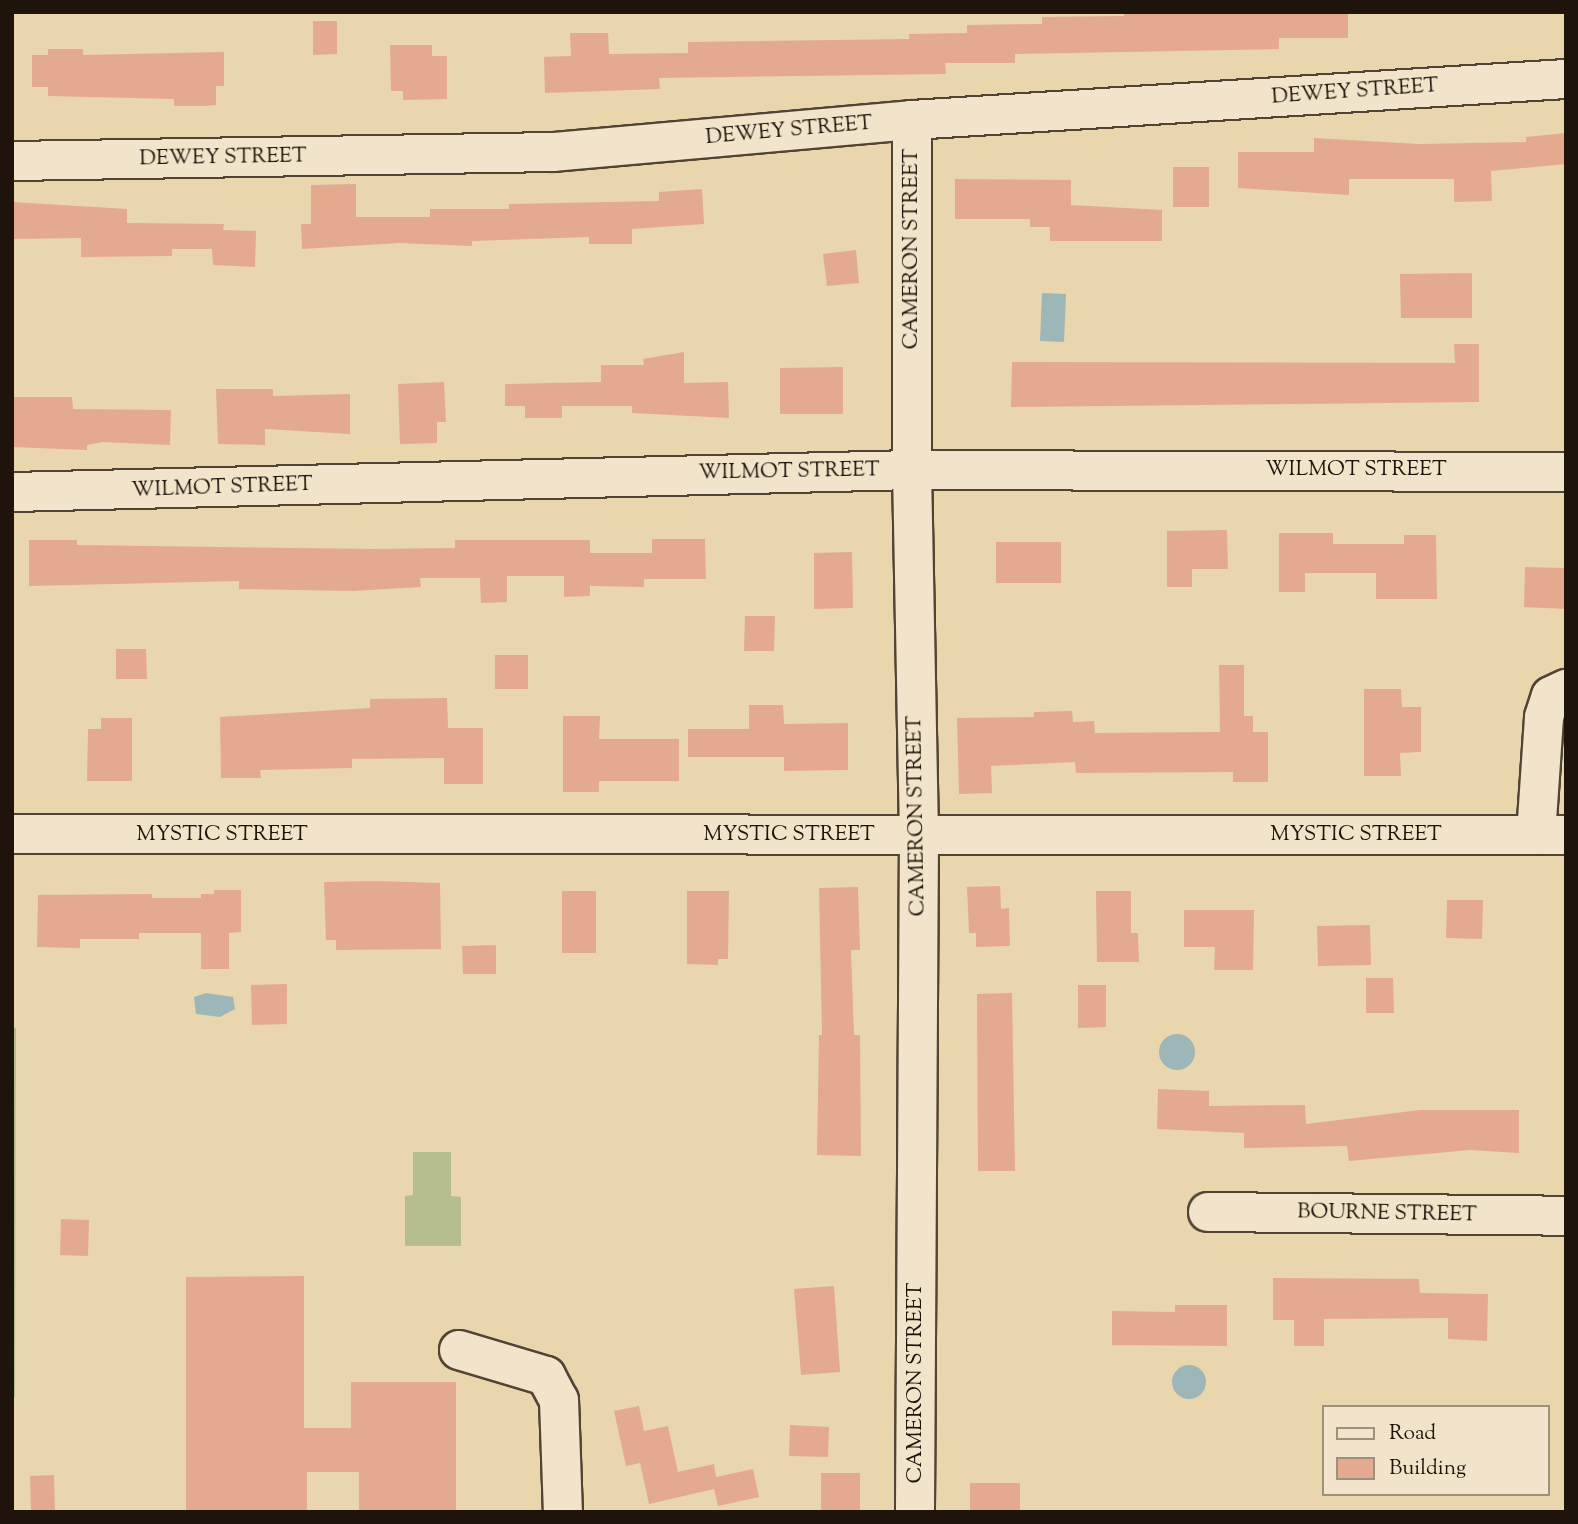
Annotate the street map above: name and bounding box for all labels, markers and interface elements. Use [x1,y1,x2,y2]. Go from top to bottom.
street label: DEWEY STREET [1271,74,1439,110]
street label: DEWEY STREET [705,111,873,151]
street label: DEWEY STREET [139,144,307,172]
street label: CAMERON STREET [899,149,925,349]
street label: WILMOT STREET [1265,457,1447,483]
street label: WILMOT STREET [698,458,880,486]
street label: WILMOT STREET [131,472,313,504]
street label: CAMERON STREET [903,715,931,917]
street label: MYSTIC STREET [136,822,308,848]
street label: MYSTIC STREET [703,822,875,848]
street label: MYSTIC STREET [1270,822,1442,848]
street label: BOURNE STREET [1297,1200,1477,1228]
street label: CAMERON STREET [903,1283,929,1483]
legend [1322,1405,1550,1496]
text: Road [1389,1419,1436,1449]
text: Building [1389,1454,1466,1484]

